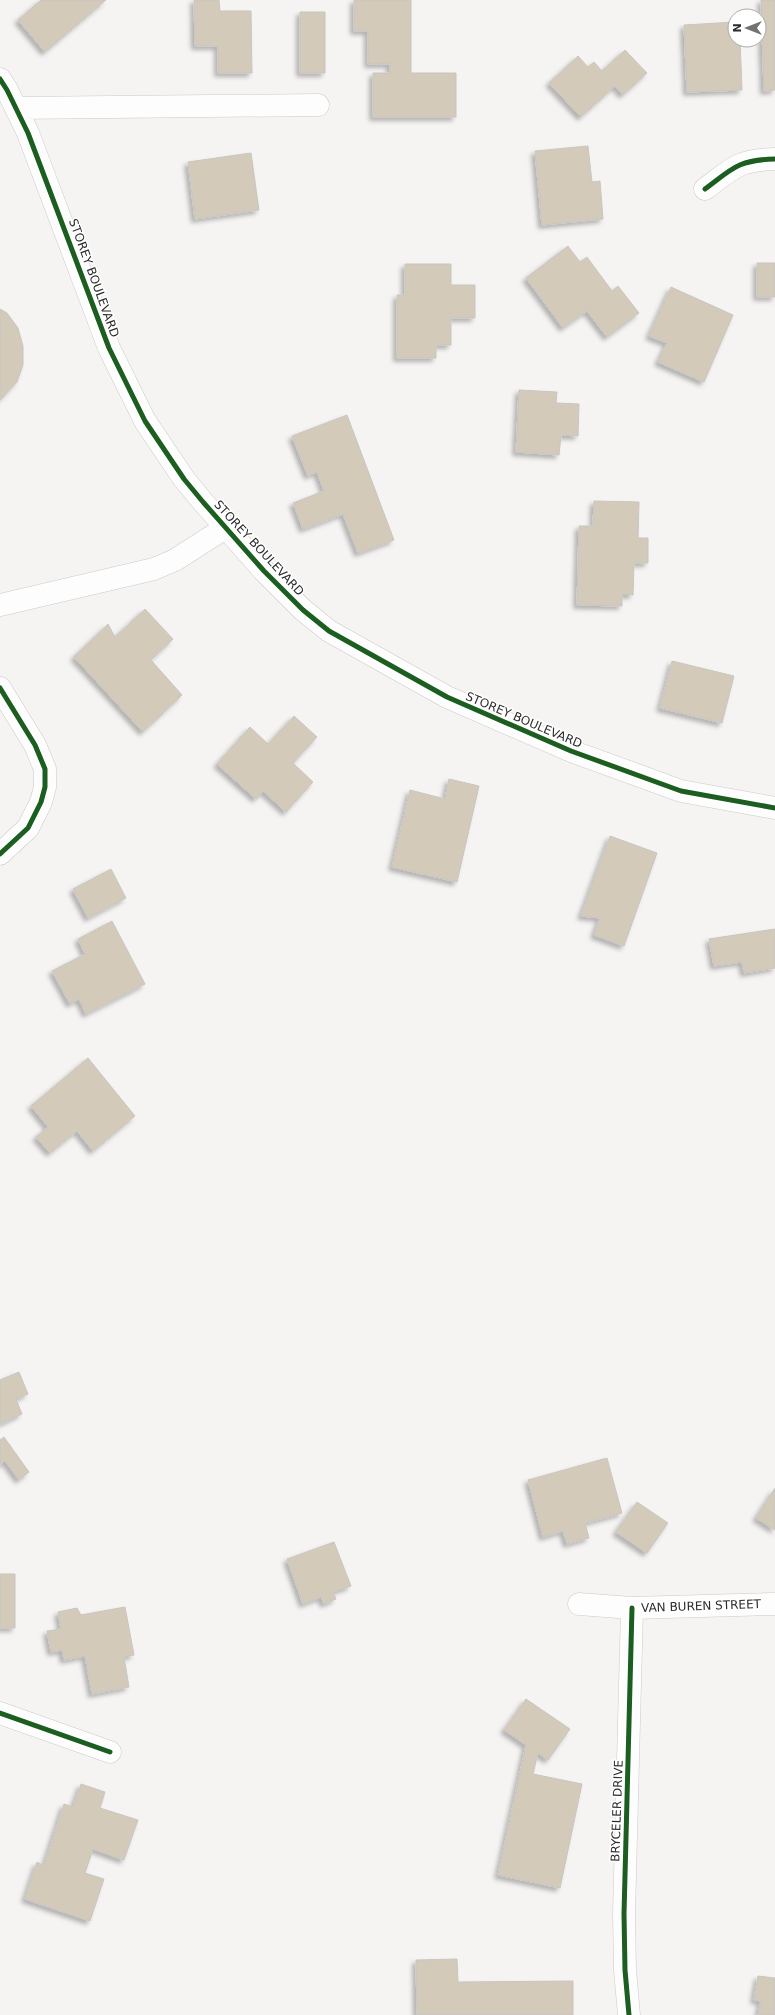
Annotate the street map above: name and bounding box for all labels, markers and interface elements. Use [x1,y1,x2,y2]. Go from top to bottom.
north arrow [727,8,767,48]
text: N [731,23,744,33]
street label: STOREY BOULEVARD [66,217,122,339]
street label: STOREY BOULEVARD [211,497,307,599]
street label: STOREY BOULEVARD [464,689,584,751]
street label: VAN BUREN STREET [641,1597,762,1615]
street label: BRYCELER DRIVE [608,1760,626,1862]

